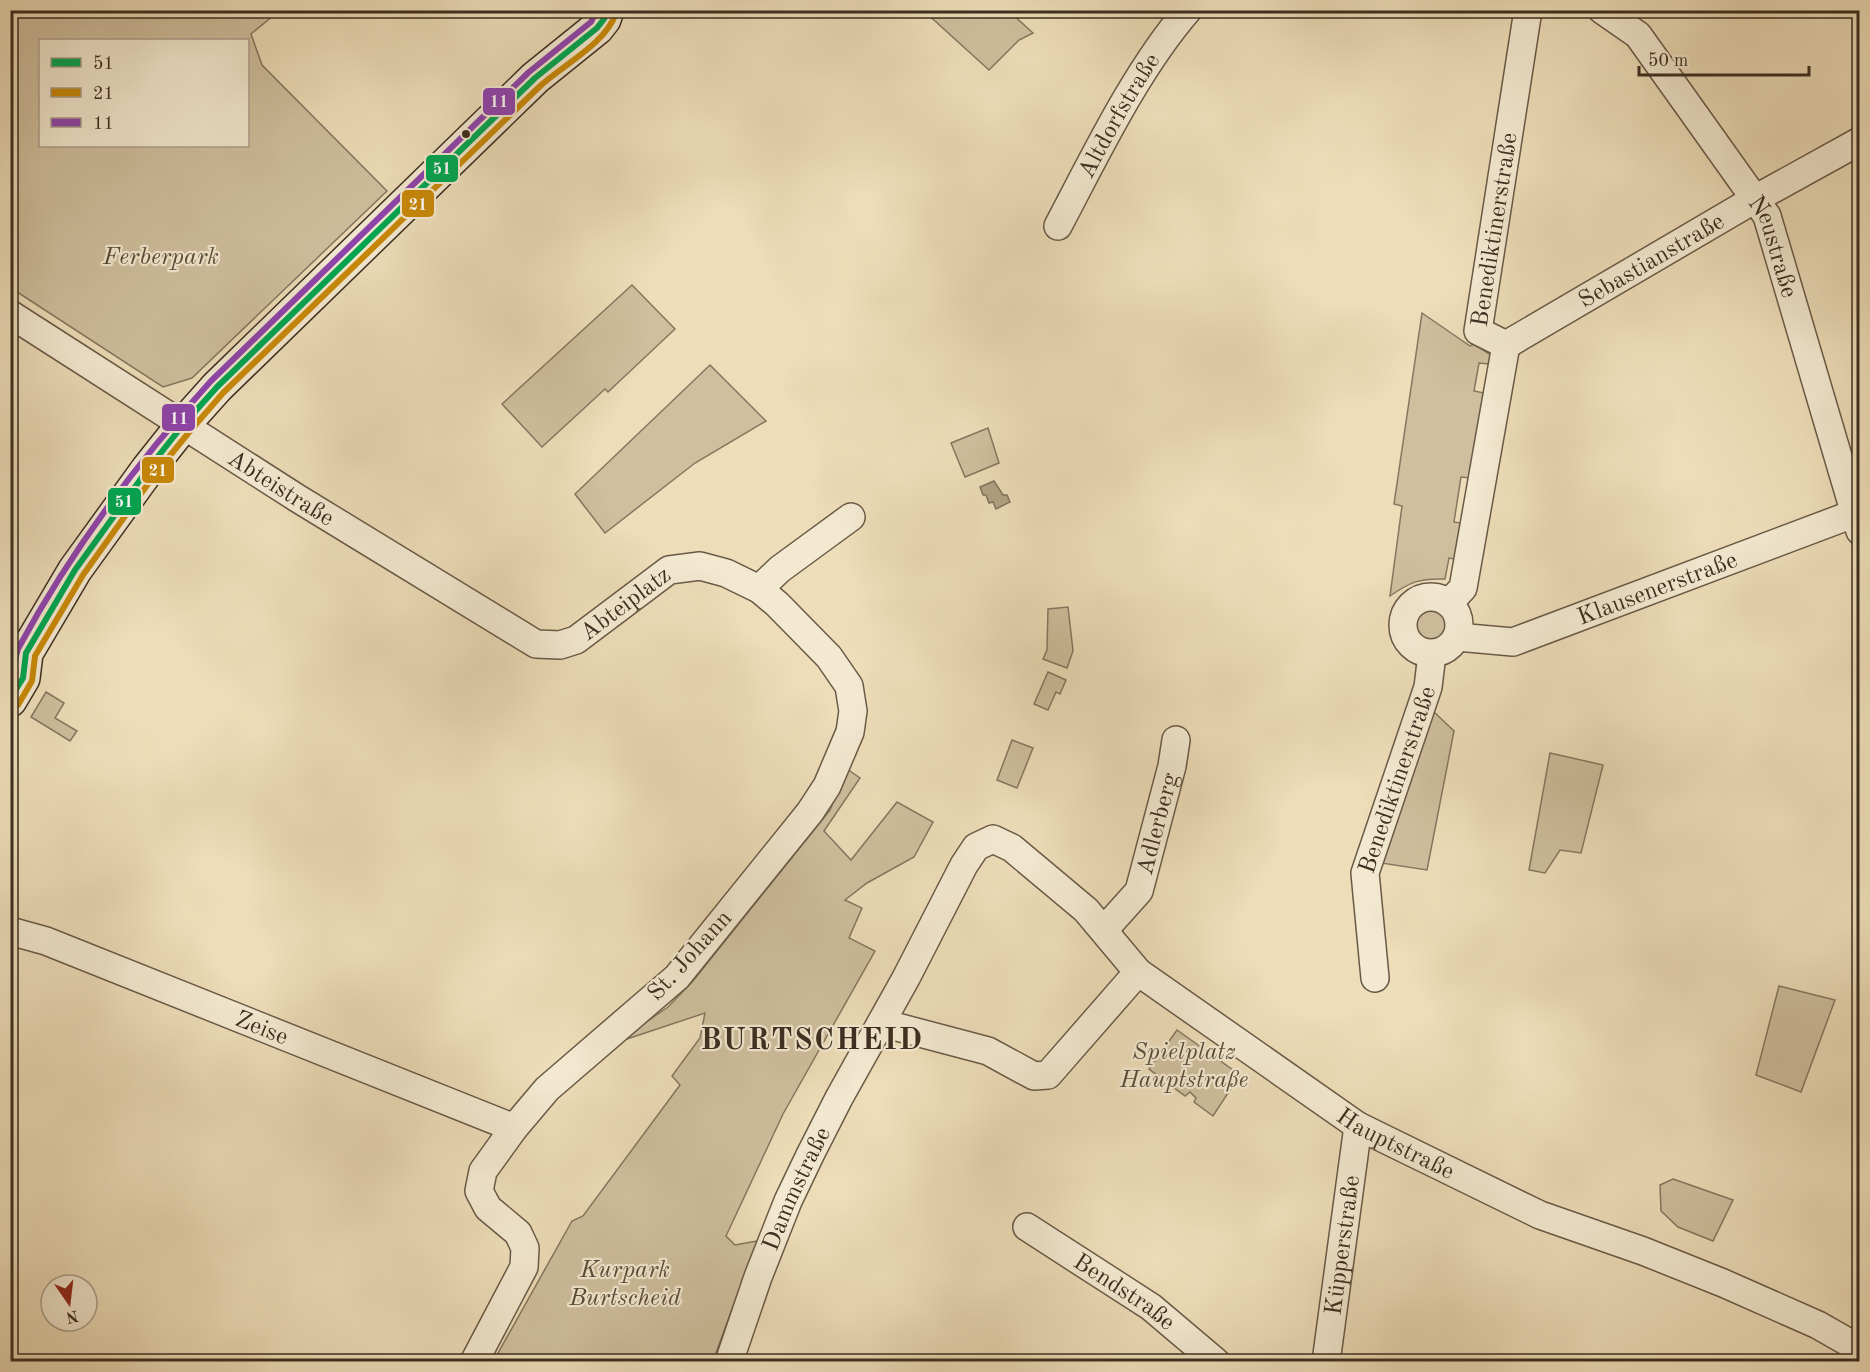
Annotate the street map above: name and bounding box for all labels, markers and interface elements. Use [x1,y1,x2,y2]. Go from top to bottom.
legend [39,39,249,147]
scale bar [1639,39,1808,77]
street label: Altdorfstraße [1075,50,1165,183]
text: 50 m [1648,52,1688,70]
text: 51 [93,55,114,73]
text: 21 [93,85,114,103]
line badge: 11 [482,87,516,116]
text: 11 [490,95,508,111]
text: 11 [93,115,114,133]
unlabelled marker [460,128,472,140]
street label: Benediktinerstraße [1469,131,1523,329]
line badge: 51 [425,154,459,183]
text: 51 [433,162,451,178]
line badge: 21 [401,189,435,218]
street label: Neustraße [1743,192,1800,301]
text: 21 [409,198,427,214]
street label: Sebastianstraße [1575,210,1729,314]
park label: Ferberpark [102,246,219,270]
line badge: 11 [161,403,196,432]
text: 11 [170,412,188,428]
street label: Abteistraße [223,447,338,532]
line badge: 21 [141,456,175,484]
text: 21 [149,464,167,480]
line badge: 51 [107,487,142,516]
text: 51 [115,495,133,511]
street label: Klausenerstraße [1574,549,1741,631]
street label: Abteiplatz [576,563,676,646]
street label: Benediktinerstraße [1356,684,1441,877]
street label: Adlerberg [1134,771,1184,878]
street label: St. Johann [644,907,737,1006]
street label: Zeise [231,1008,291,1050]
district label: BURTSCHEID [700,1026,924,1056]
park label: Spielplatz Hauptstraße [1119,1041,1249,1093]
street label: Hauptstraße [1331,1105,1458,1185]
street label: Dammstraße [760,1124,836,1254]
street label: Küpperstraße [1322,1174,1365,1317]
street label: Bendstraße [1068,1250,1179,1336]
park label: Kurpark Burtscheid [568,1259,681,1311]
north arrow [39,1273,99,1333]
text: N [64,1306,80,1325]

